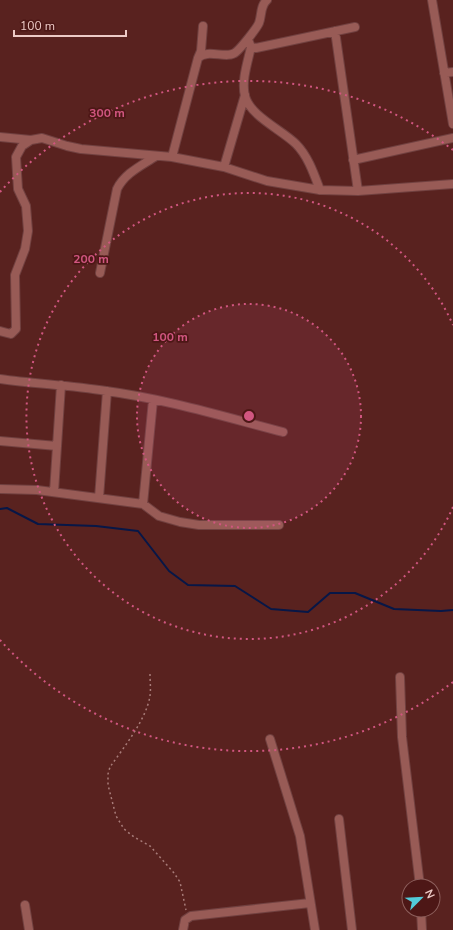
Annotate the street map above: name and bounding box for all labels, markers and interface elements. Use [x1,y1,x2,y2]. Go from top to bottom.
scale bar [14,12,126,38]
text: 100 m [20,18,55,34]
text: 300 m [89,105,125,121]
text: 200 m [73,251,109,267]
text: 100 m [152,329,188,345]
centre of rings [242,409,256,423]
north arrow [401,878,441,918]
text: N [421,887,438,901]

